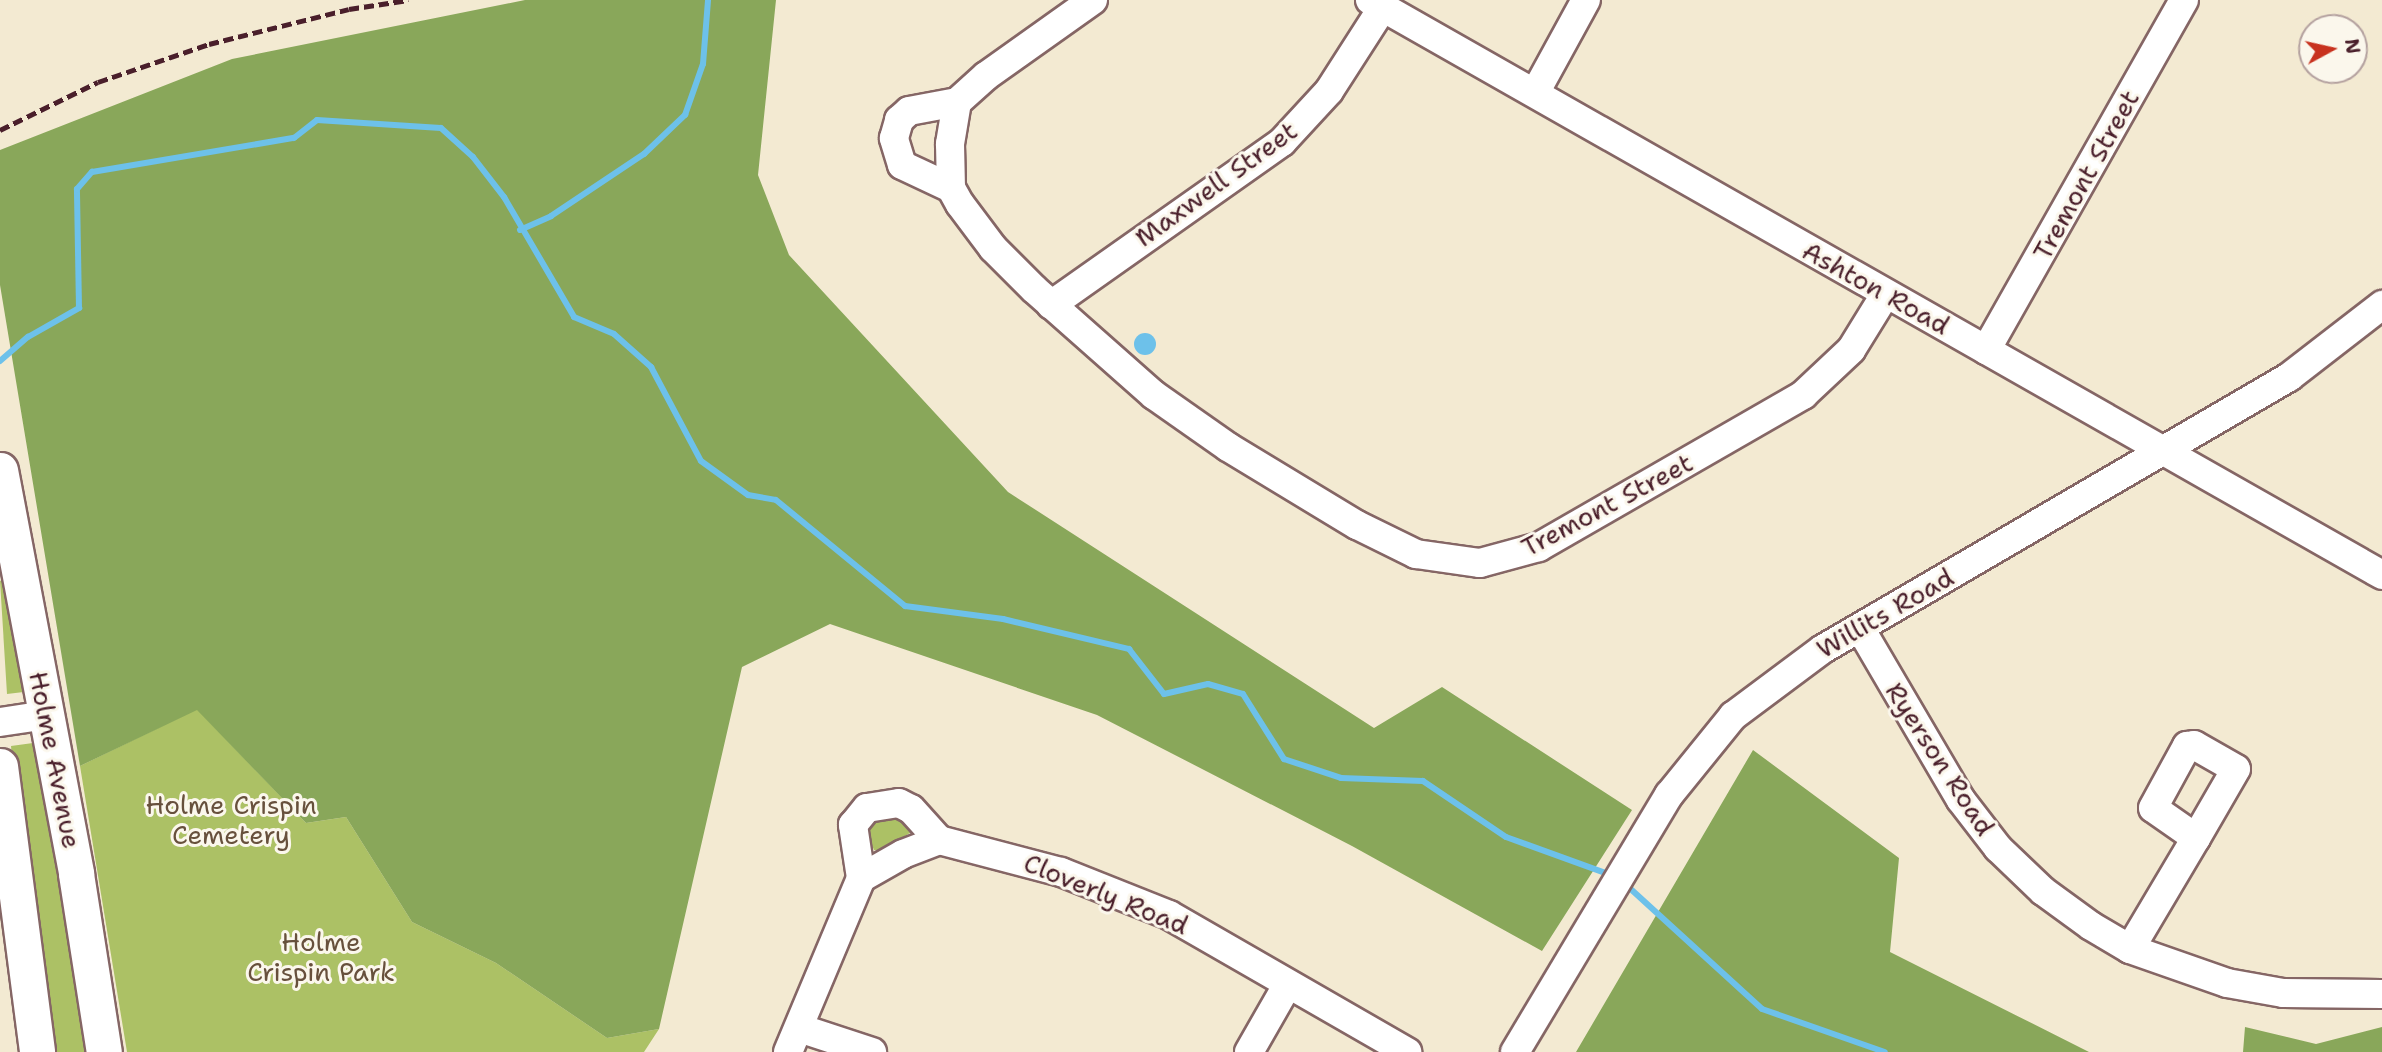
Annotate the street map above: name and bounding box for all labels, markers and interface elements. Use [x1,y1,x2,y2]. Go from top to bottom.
north arrow [2298,14,2368,84]
text: N [2339,37,2366,55]
street label: Tremont Street [2026,85,2146,265]
street label: Maxwell Street [1129,115,1303,253]
street label: Ashton Road [1797,235,1955,341]
street label: Tremont Street [1516,447,1698,563]
street label: Willits Road [1811,561,1959,665]
street label: Holme Avenue [23,669,87,851]
street label: Ryerson Road [1879,677,2001,841]
park label: Holme Crispin Cemetery [145,789,317,850]
street label: Cloverly Road [1019,847,1193,941]
park label: Holme Crispin Park [247,926,395,988]

